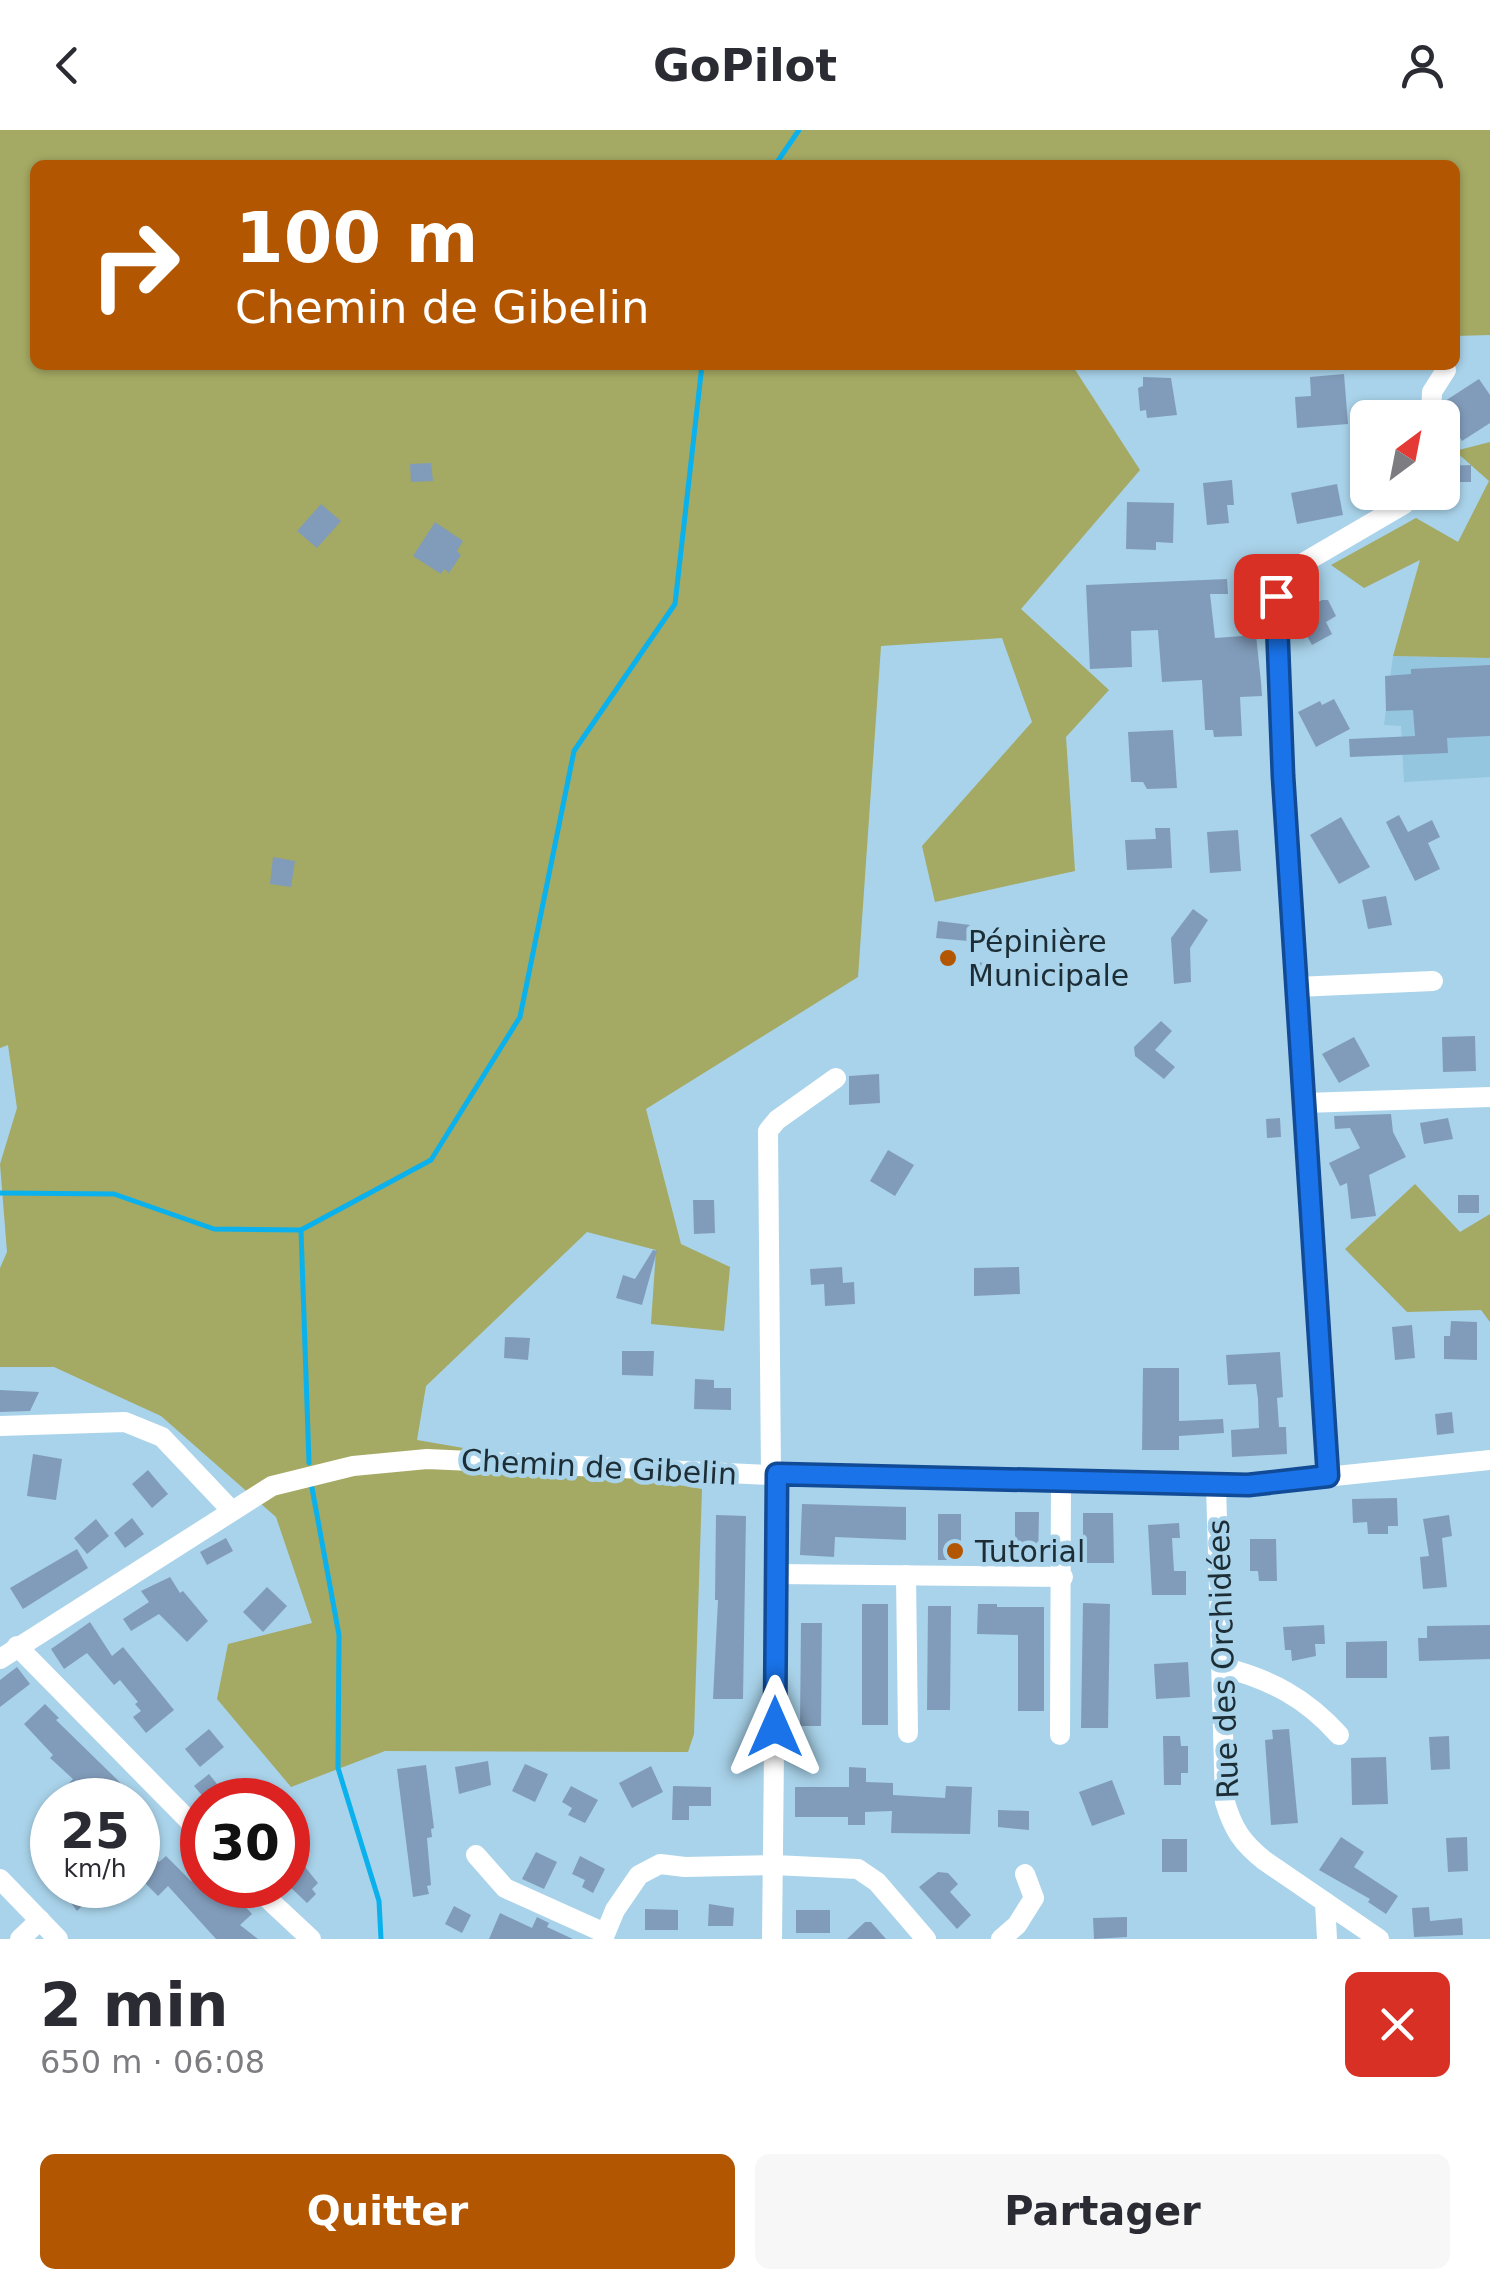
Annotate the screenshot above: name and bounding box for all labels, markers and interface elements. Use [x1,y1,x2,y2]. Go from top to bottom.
icon: back [40,38,95,93]
icon: person [1395,38,1450,93]
text: GoPilot [653,39,837,92]
text: 100 m [235,197,478,279]
icon: right [70,200,200,330]
text: Chemin de Gibelin [235,281,650,334]
north arrow [1350,400,1460,510]
map controls [1350,400,1460,510]
pin [1234,554,1319,639]
icon: arrive [1249,569,1304,624]
place label: Pépinière Municipale [968,924,1129,993]
marker: Pépinière Municipale [937,947,959,969]
street label: Chemin de Gibelin [460,1442,738,1492]
street label: Rue des Orchidées [1201,1519,1245,1799]
place label: Tutorial [974,1534,1085,1569]
marker: Tutorial [944,1540,966,1562]
position arrow [723,1675,827,1779]
speed limit sign: 30 [180,1778,310,1908]
text: 25 [60,1802,130,1860]
text: km/h [63,1854,127,1883]
text: 2 min [40,1970,228,2040]
button: close [1345,1972,1450,2077]
text: 650 m · 06:08 [40,2043,265,2081]
button: Quitter [40,2154,735,2269]
button: Partager [755,2154,1450,2269]

